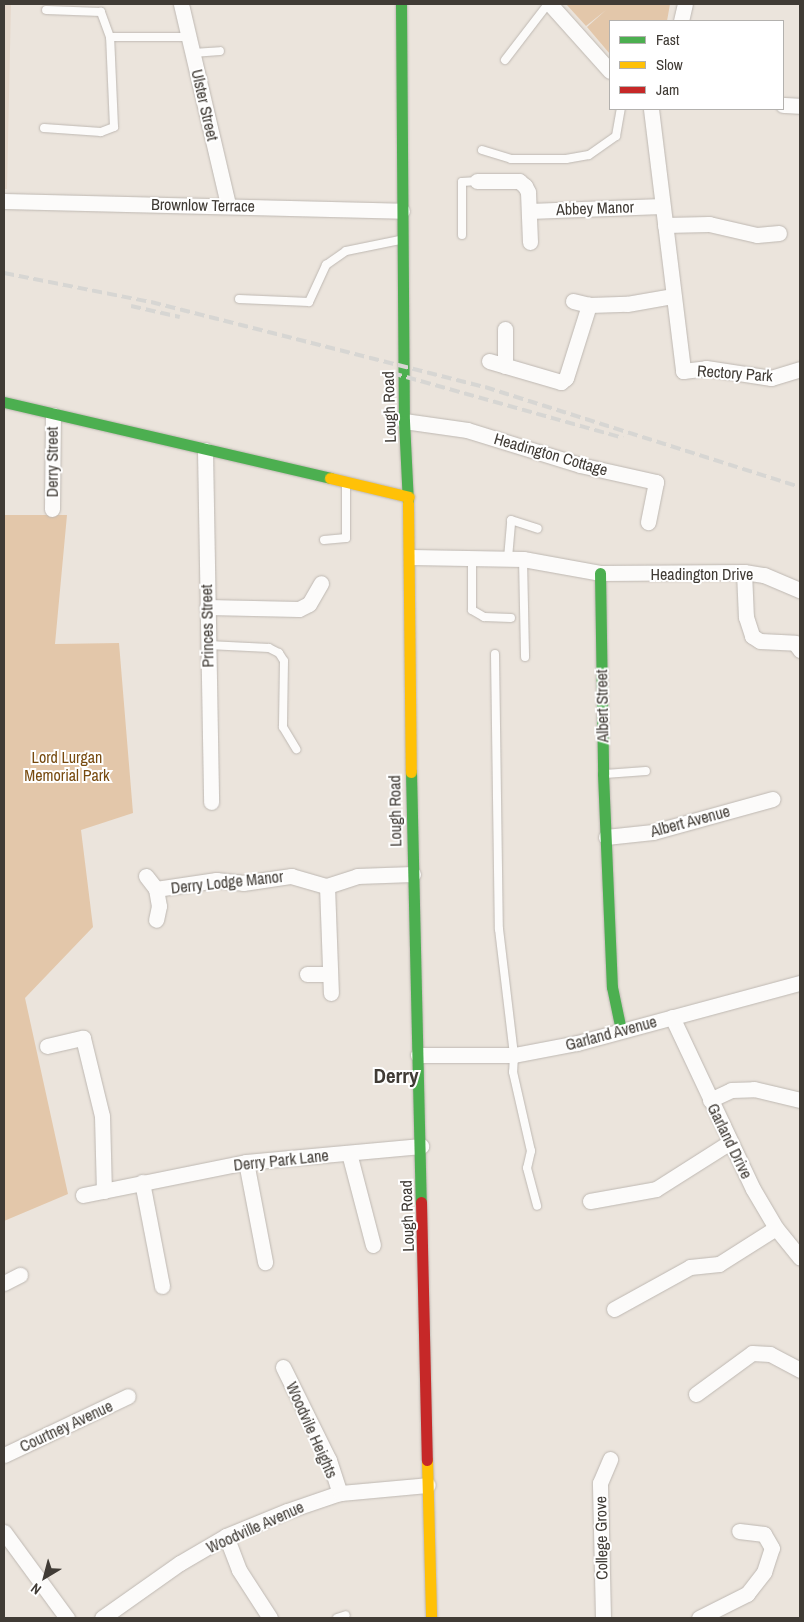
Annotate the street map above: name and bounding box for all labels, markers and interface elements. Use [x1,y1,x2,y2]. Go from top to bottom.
legend [609,20,784,110]
text: Fast [656,29,679,50]
text: Slow [656,54,683,75]
street label: Ulster Street [187,67,223,143]
text: Jam [656,79,679,100]
street label: Brownlow Terrace [151,194,255,216]
street label: Abbey Manor [556,197,634,219]
street label: Rectory Park [697,361,773,385]
street label: Lough Road [378,371,400,443]
street label: Derry Street [42,427,62,497]
street label: Headington Cottage [492,429,610,479]
street label: Headington Drive [651,564,753,584]
street label: Princes Street [197,584,217,668]
street label: Albert Street [592,669,612,743]
park label: Lord Lurgan Memorial Park [24,747,110,785]
street label: Lough Road [385,775,405,847]
street label: Albert Avenue [648,801,732,841]
street label: Derry Lodge Manor [170,867,284,897]
street label: Garland Avenue [563,1011,659,1055]
district label: Derry [374,1063,418,1089]
street label: Garland Drive [703,1100,757,1182]
street label: Derry Park Lane [232,1145,330,1175]
street label: Lough Road [396,1180,418,1252]
street label: Woodvile Heights [282,1379,342,1481]
street label: Courtney Avenue [16,1396,116,1456]
street label: College Grove [591,1496,611,1580]
street label: Woodville Avenue [203,1497,307,1557]
north arrow [20,1552,70,1602]
text: N [27,1579,45,1599]

